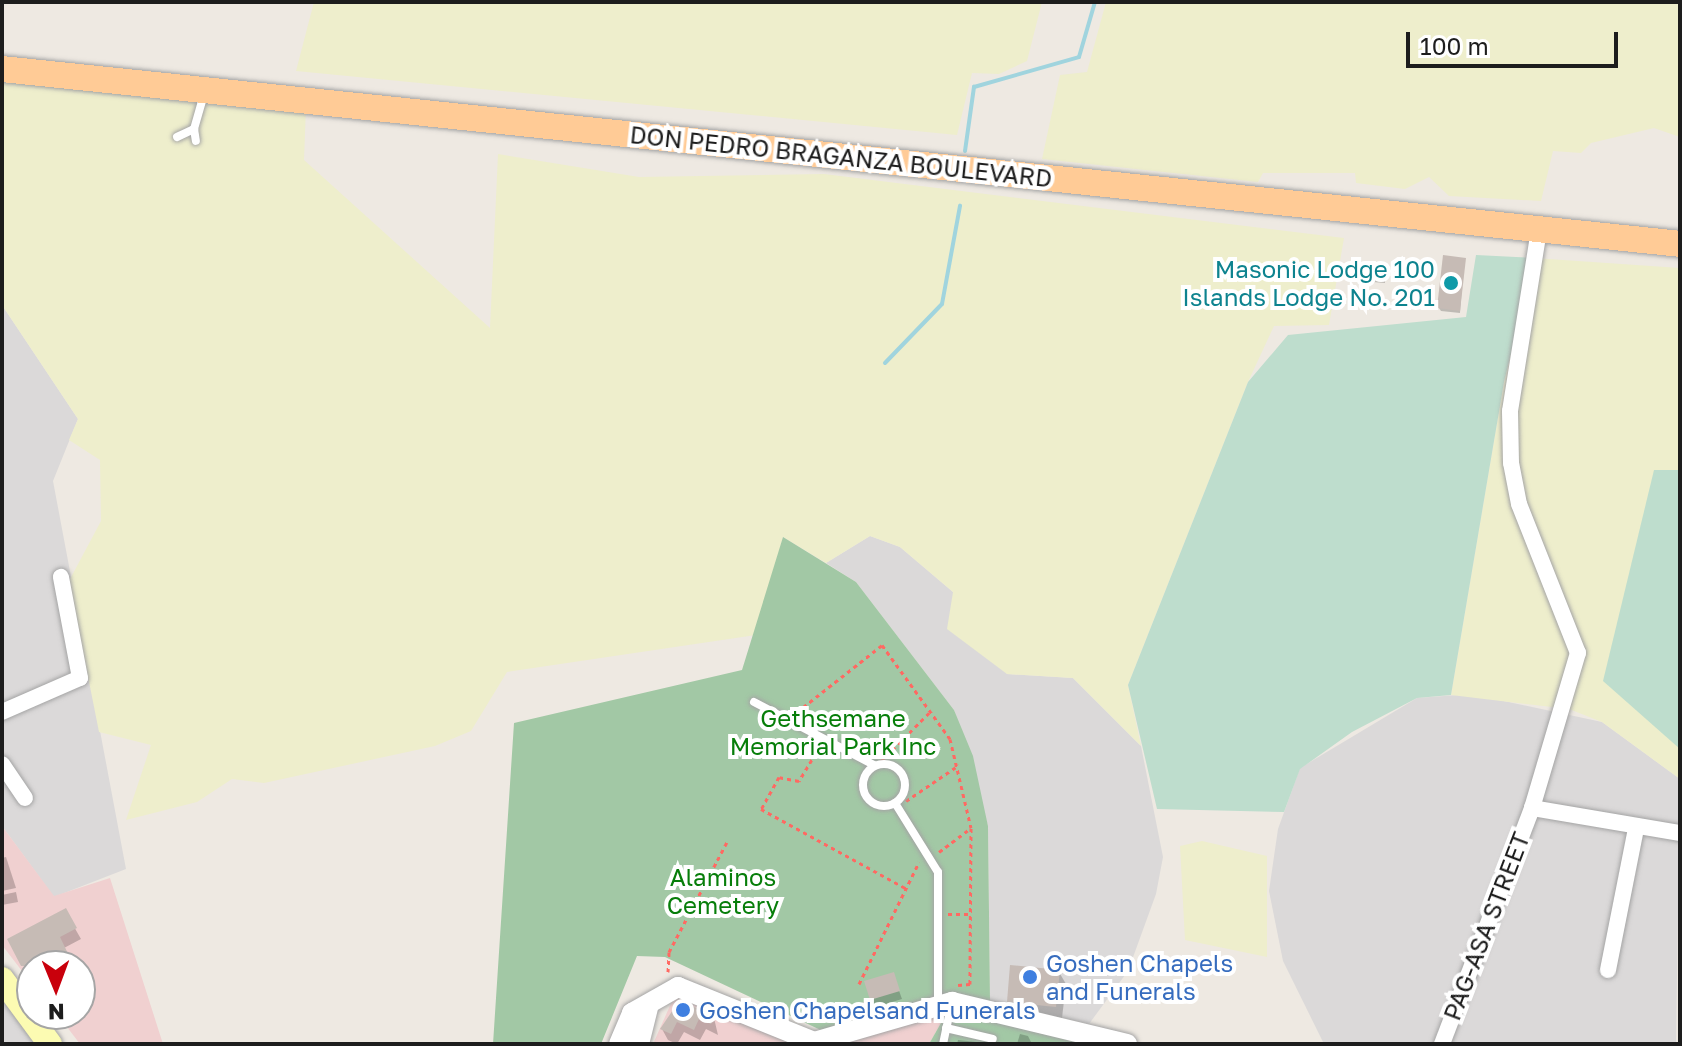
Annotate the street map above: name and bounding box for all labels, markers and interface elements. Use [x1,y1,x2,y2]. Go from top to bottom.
scale bar [1410,16,1622,66]
text: 100 m [1420,31,1489,60]
street label: DON PEDRO BRAGANZA BOULEVARD [629,120,1053,192]
place label: Masonic Lodge 100 Islands Lodge No. 201 [1182,255,1435,311]
marker: Masonic Lodge 100 Islands Lodge No. 201 [1442,274,1460,292]
park label: Gethsemane Memorial Park Inc [730,704,936,760]
street label: PAG-ASA STREET [1437,828,1535,1024]
park label: Alaminos Cemetery [667,863,779,919]
place label: Goshen Chapels and Funerals [1046,949,1233,1005]
north arrow [16,950,96,1030]
marker: Goshen Chapels and Funerals [1021,968,1039,986]
place label: Goshen Chapelsand Funerals [699,996,1036,1024]
text: N [48,999,65,1026]
marker: Goshen Chapelsand Funerals [674,1001,692,1019]

